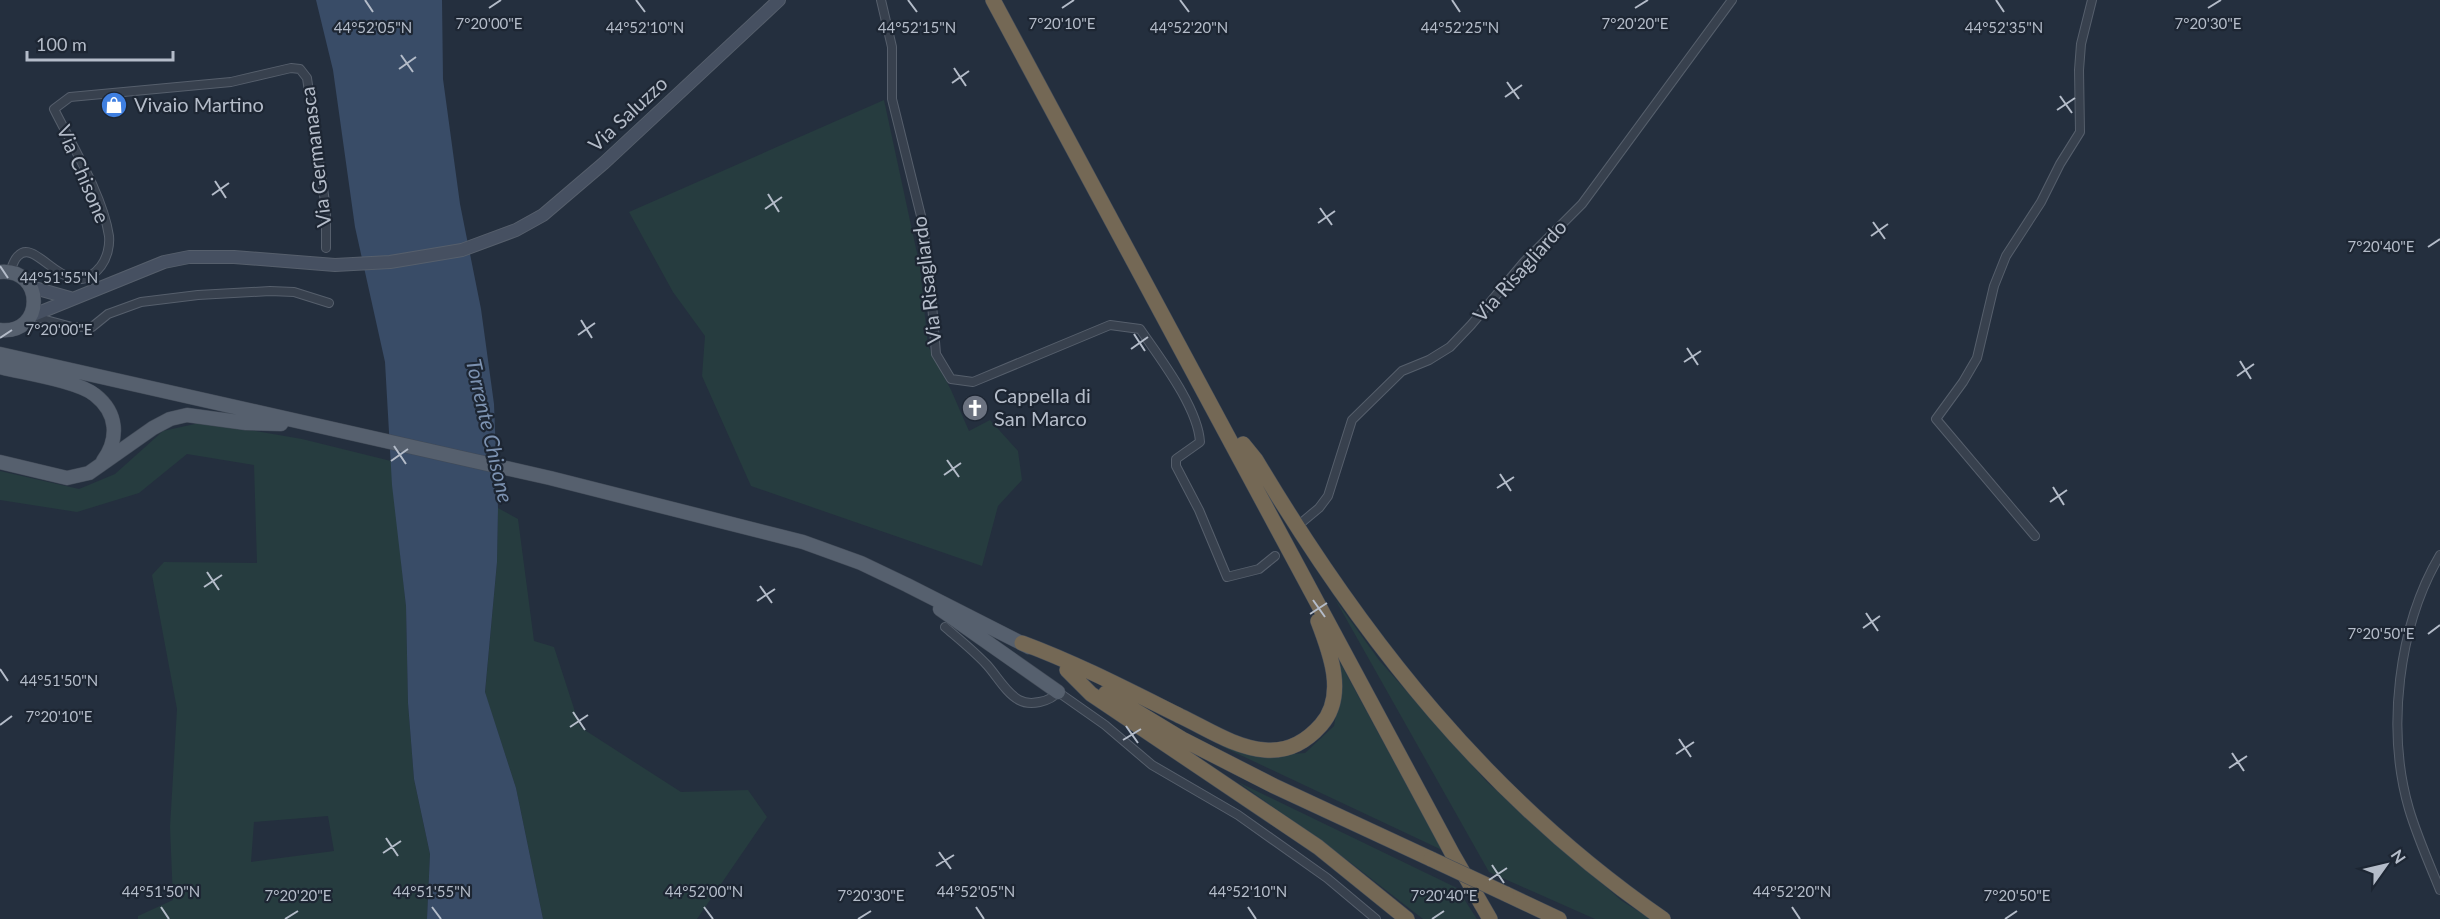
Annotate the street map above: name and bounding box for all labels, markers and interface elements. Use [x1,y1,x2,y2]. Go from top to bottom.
text: 7°20'00"E [456,14,523,32]
text: 7°20'10"E [1029,14,1096,32]
text: 7°20'20"E [1602,14,1669,32]
text: 7°20'30"E [2175,14,2242,32]
text: 44°52'05"N [334,18,412,36]
text: 44°52'10"N [606,18,684,36]
text: 44°52'15"N [878,18,956,36]
text: 44°52'20"N [1150,18,1228,36]
text: 44°52'25"N [1421,18,1499,36]
text: 44°52'35"N [1965,18,2043,36]
scale bar [27,24,172,62]
text: 100 m [36,33,87,55]
street label: Via Saluzzo [583,71,672,156]
street label: Via Germanasca [294,85,336,229]
shop icon: Vivaio Martino [99,90,129,120]
place label: Vivaio Martino [134,92,264,116]
street label: Via Chisone [52,121,115,226]
street label: Via Risagliardo [906,215,946,345]
street label: Via Risagliardo [1467,215,1571,326]
text: 7°20'40"E [2348,237,2415,255]
text: 44°51'55"N [20,268,98,286]
text: 7°20'00"E [26,320,93,338]
water label: Torrente Chisone [462,356,519,505]
place label: Cappella di San Marco [994,383,1091,430]
church icon: Cappella di San Marco [960,393,990,423]
text: 7°20'50"E [2348,624,2415,642]
text: 44°51'50"N [20,671,98,689]
text: 7°20'10"E [26,707,93,725]
north arrow [2356,835,2416,895]
text: N [2388,846,2410,867]
text: 44°51'50"N [122,882,200,900]
text: 44°51'55"N [393,882,471,900]
text: 44°52'00"N [665,882,743,900]
text: 44°52'05"N [937,882,1015,900]
text: 44°52'10"N [1209,882,1287,900]
text: 44°52'20"N [1753,882,1831,900]
text: 7°20'20"E [265,886,332,904]
text: 7°20'30"E [838,886,905,904]
text: 7°20'40"E [1411,886,1478,904]
text: 7°20'50"E [1984,886,2051,904]

